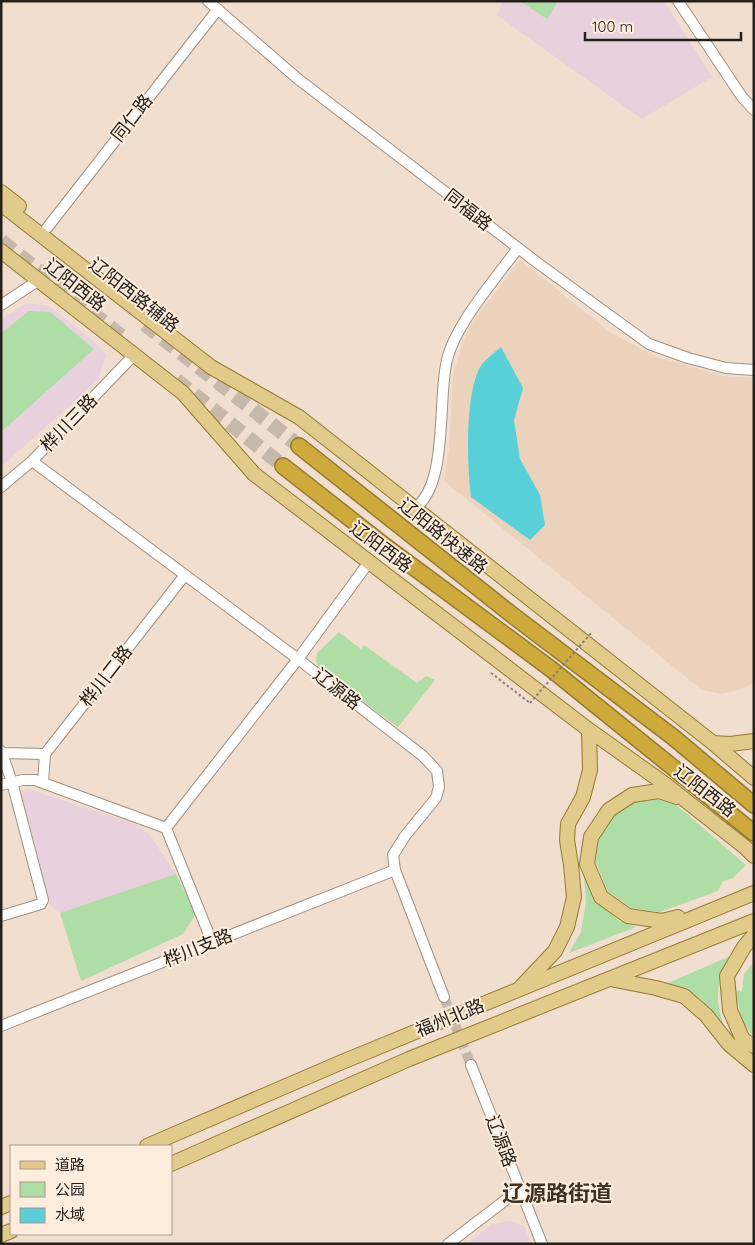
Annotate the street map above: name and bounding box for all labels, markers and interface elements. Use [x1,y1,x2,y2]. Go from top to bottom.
scale bar [585,10,741,42]
text: 100 m [592,17,633,36]
street label: 同仁路 [106,89,157,146]
street label: 同福路 [440,184,497,235]
street label: 辽阳西路辅路 [85,252,184,337]
street label: 辽阳西路 [40,253,111,316]
street label: 桦川三路 [35,389,102,457]
street label: 辽阳路快速路 [394,493,493,579]
street label: 辽阳西路 [346,516,417,577]
street label: 桦川二路 [74,640,137,711]
street label: 辽源路 [309,663,366,714]
street label: 辽阳西路 [670,759,741,822]
street label: 桦川支路 [160,923,235,972]
street label: 福州北路 [412,993,487,1042]
street label: 辽源路 [481,1111,522,1170]
legend [10,1145,172,1235]
text: 道路 [55,1155,85,1174]
district label: 辽源路街道 [502,1179,612,1207]
text: 公园 [55,1180,85,1199]
text: 水域 [55,1205,85,1224]

